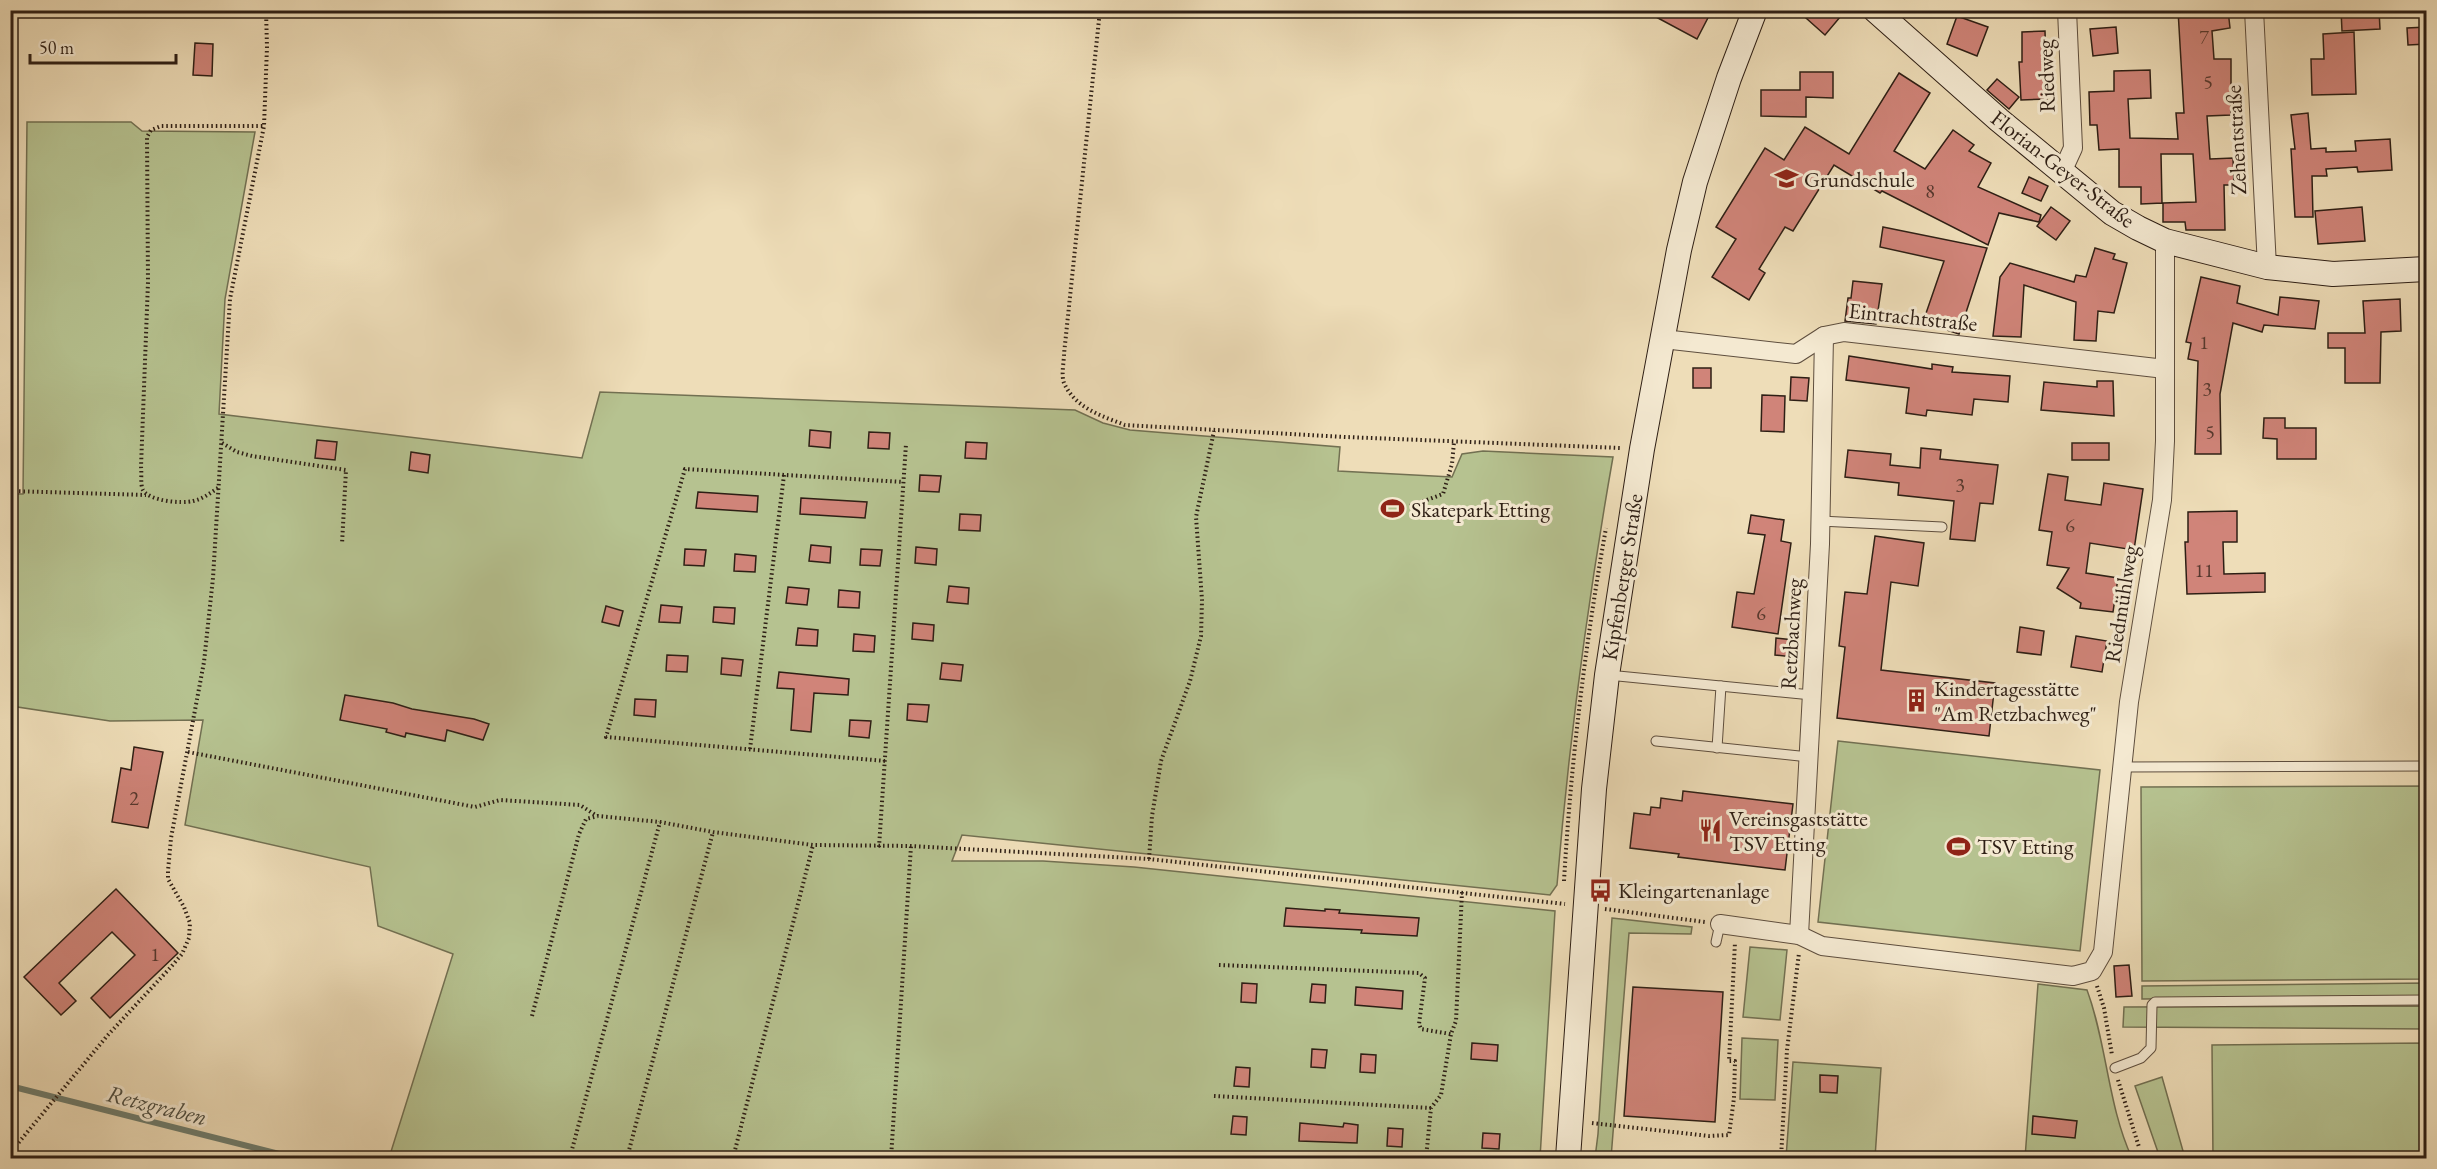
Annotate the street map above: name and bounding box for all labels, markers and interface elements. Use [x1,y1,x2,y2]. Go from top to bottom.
house number: 7 [2199,24,2209,50]
scale bar [30,27,176,65]
text: 50 m [39,36,74,59]
street label: Riedweg [2030,38,2062,113]
house number: 5 [2203,69,2213,95]
street label: Zehentstraße [2219,84,2253,196]
street label: Florian-Geyer-Straße [1985,104,2141,235]
place label: Grundschule [1804,165,1915,194]
school or university icon: Grundschule [1773,166,1799,192]
house number: 8 [1925,178,1935,204]
street label: Eintrachtstraße [1847,296,1979,338]
house number: 1 [2199,329,2209,355]
house number: 3 [2202,376,2212,402]
house number: 5 [2205,419,2215,445]
house number: 3 [1955,472,1965,498]
street label: Kipfenberger Straße [1594,491,1650,662]
place label: Skatepark Etting [1411,495,1550,524]
sports icon: Skatepark Etting [1380,496,1406,522]
house number: 6 [2065,512,2075,538]
street label: Riedmühlweg [2097,543,2145,665]
house number: 11 [2194,557,2214,583]
street label: Retzbachweg [1774,577,1808,690]
house number: 6 [1756,600,1766,626]
place label: Kindertagesstätte "Am Retzbachweg" [1934,674,2097,728]
building icon: Kindertagesstätte "Am Retzbachweg" [1903,688,1929,714]
house number: 2 [129,785,139,811]
place label: Vereinsgaststätte TSV Etting [1729,804,1868,858]
restaurant icon: Vereinsgaststätte TSV Etting [1698,818,1724,844]
place label: TSV Etting [1977,832,2074,861]
sports icon: TSV Etting [1946,833,1972,859]
place label: Kleingartenanlage [1618,876,1770,905]
bus stop icon: Kleingartenanlage [1587,877,1613,903]
house number: 1 [150,941,160,967]
water label: Retzgraben [104,1078,210,1132]

